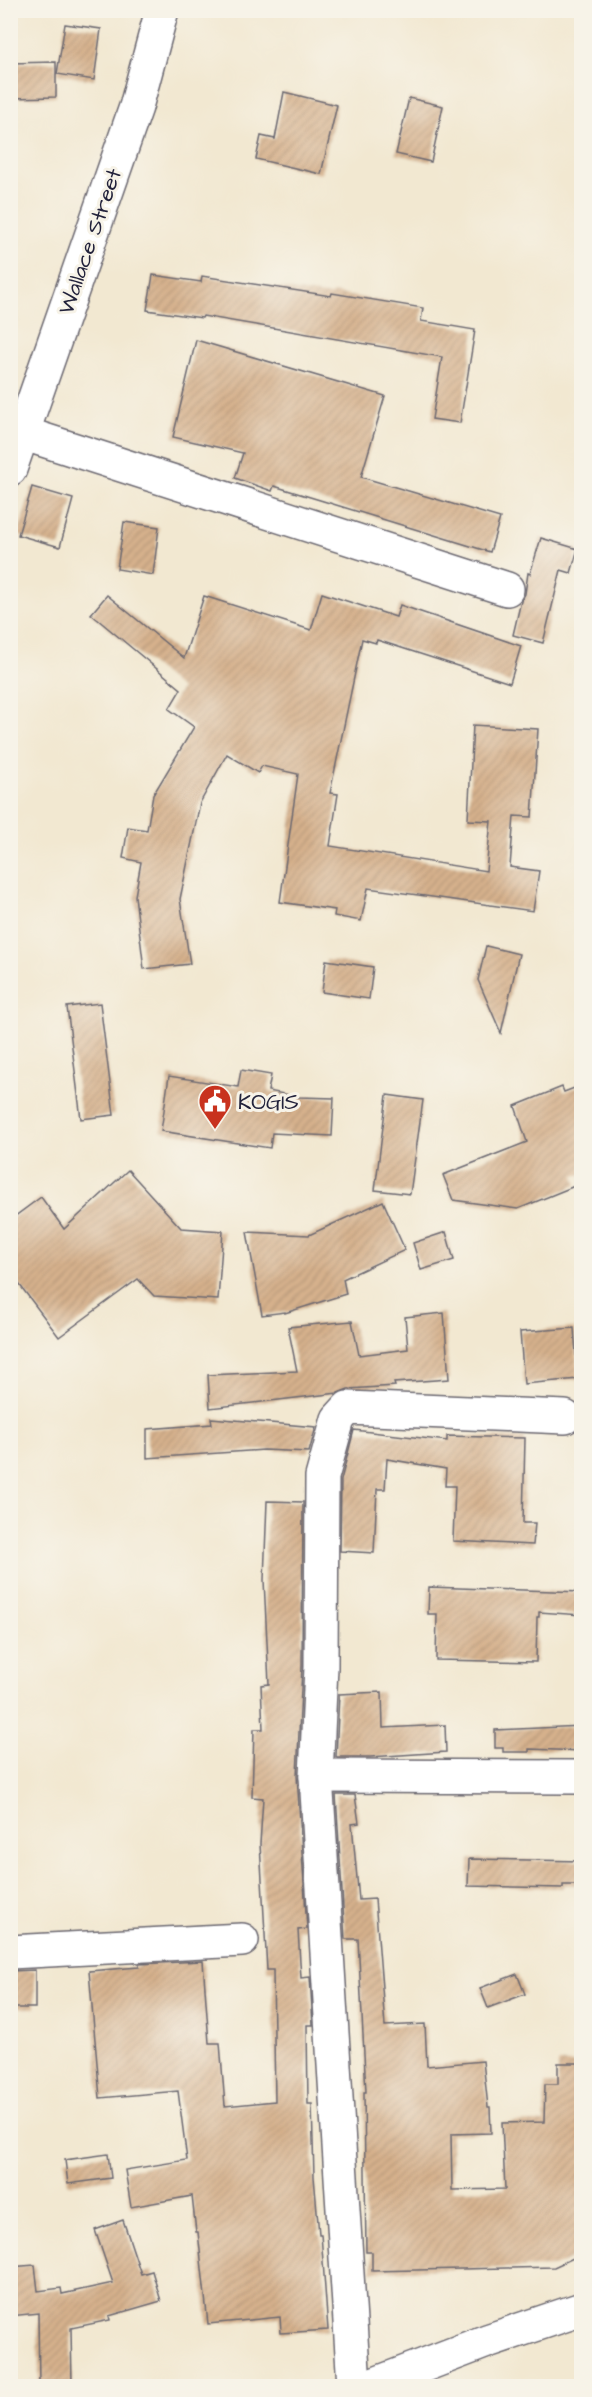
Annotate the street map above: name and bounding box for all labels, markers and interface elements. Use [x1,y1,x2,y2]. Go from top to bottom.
street label: Wallace Street [51,164,130,319]
public building icon: KOGIS [197,1083,233,1130]
place label: KOGIS [238,1087,299,1118]

